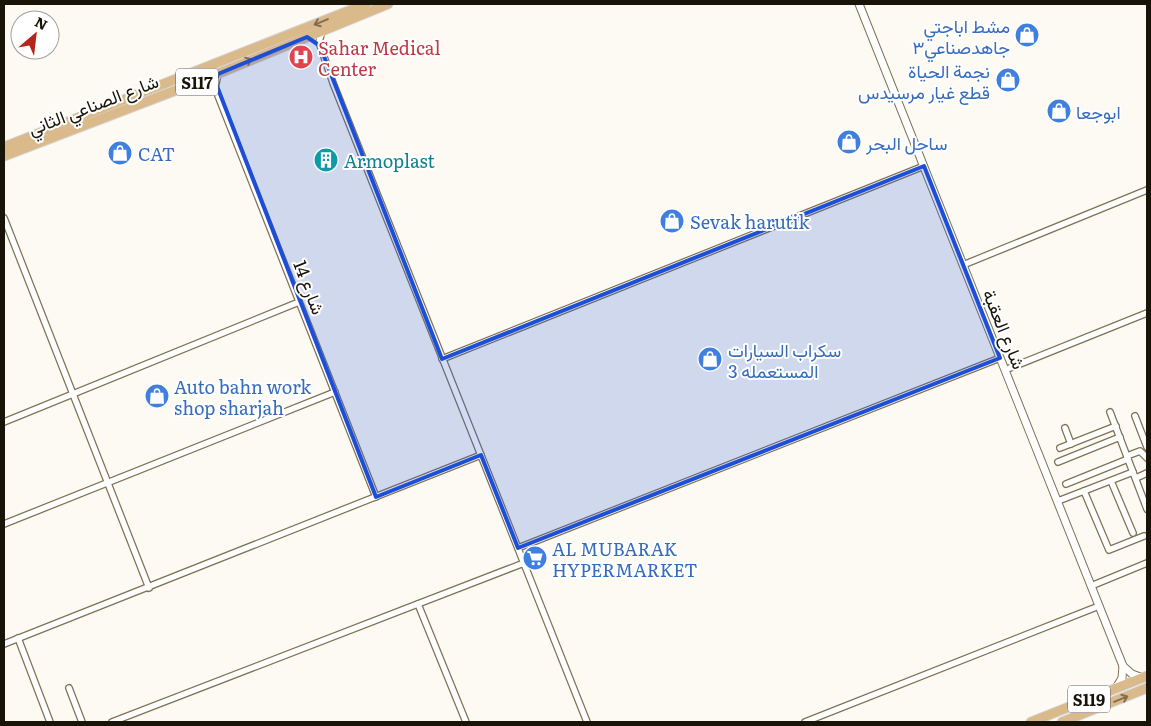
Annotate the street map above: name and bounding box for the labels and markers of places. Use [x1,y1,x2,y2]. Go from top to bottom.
place label: مشط اباجتي جاهدصناعي٣ [912,12,1010,63]
shop icon: مشط اباجتي جاهدصناعي٣ [1014,22,1040,48]
place label: Sahar Medical Center [318,34,441,82]
hospital icon: Sahar Medical Center [288,44,314,70]
place label: نجمة الحياة قطع غيار مرسيدس [858,57,990,105]
shop icon: نجمة الحياة قطع غيار مرسيدس [995,67,1021,93]
shop icon: ابوجعا [1046,98,1072,124]
place label: ابوجعا [1076,98,1121,125]
shop icon: ساحل البحر [836,129,862,155]
place label: ساحل البحر [865,129,947,156]
shop icon: CAT [107,140,133,166]
place label: CAT [138,140,175,167]
building icon: Armoplast [313,147,339,173]
place label: Armoplast [344,147,435,174]
shop icon: Sevak harutik [659,208,685,234]
place label: Sevak harutik [690,208,811,235]
place label: سكراب السيارات المستعمله 3 [728,336,841,384]
shop icon: سكراب السيارات المستعمله 3 [697,346,723,372]
place label: Auto bahn work shop sharjah [174,373,312,421]
shop icon: Auto bahn work shop sharjah [144,383,170,409]
place label: AL MUBARAK HYPERMARKET [552,535,697,583]
supermarket icon: AL MUBARAK HYPERMARKET [522,545,548,571]

